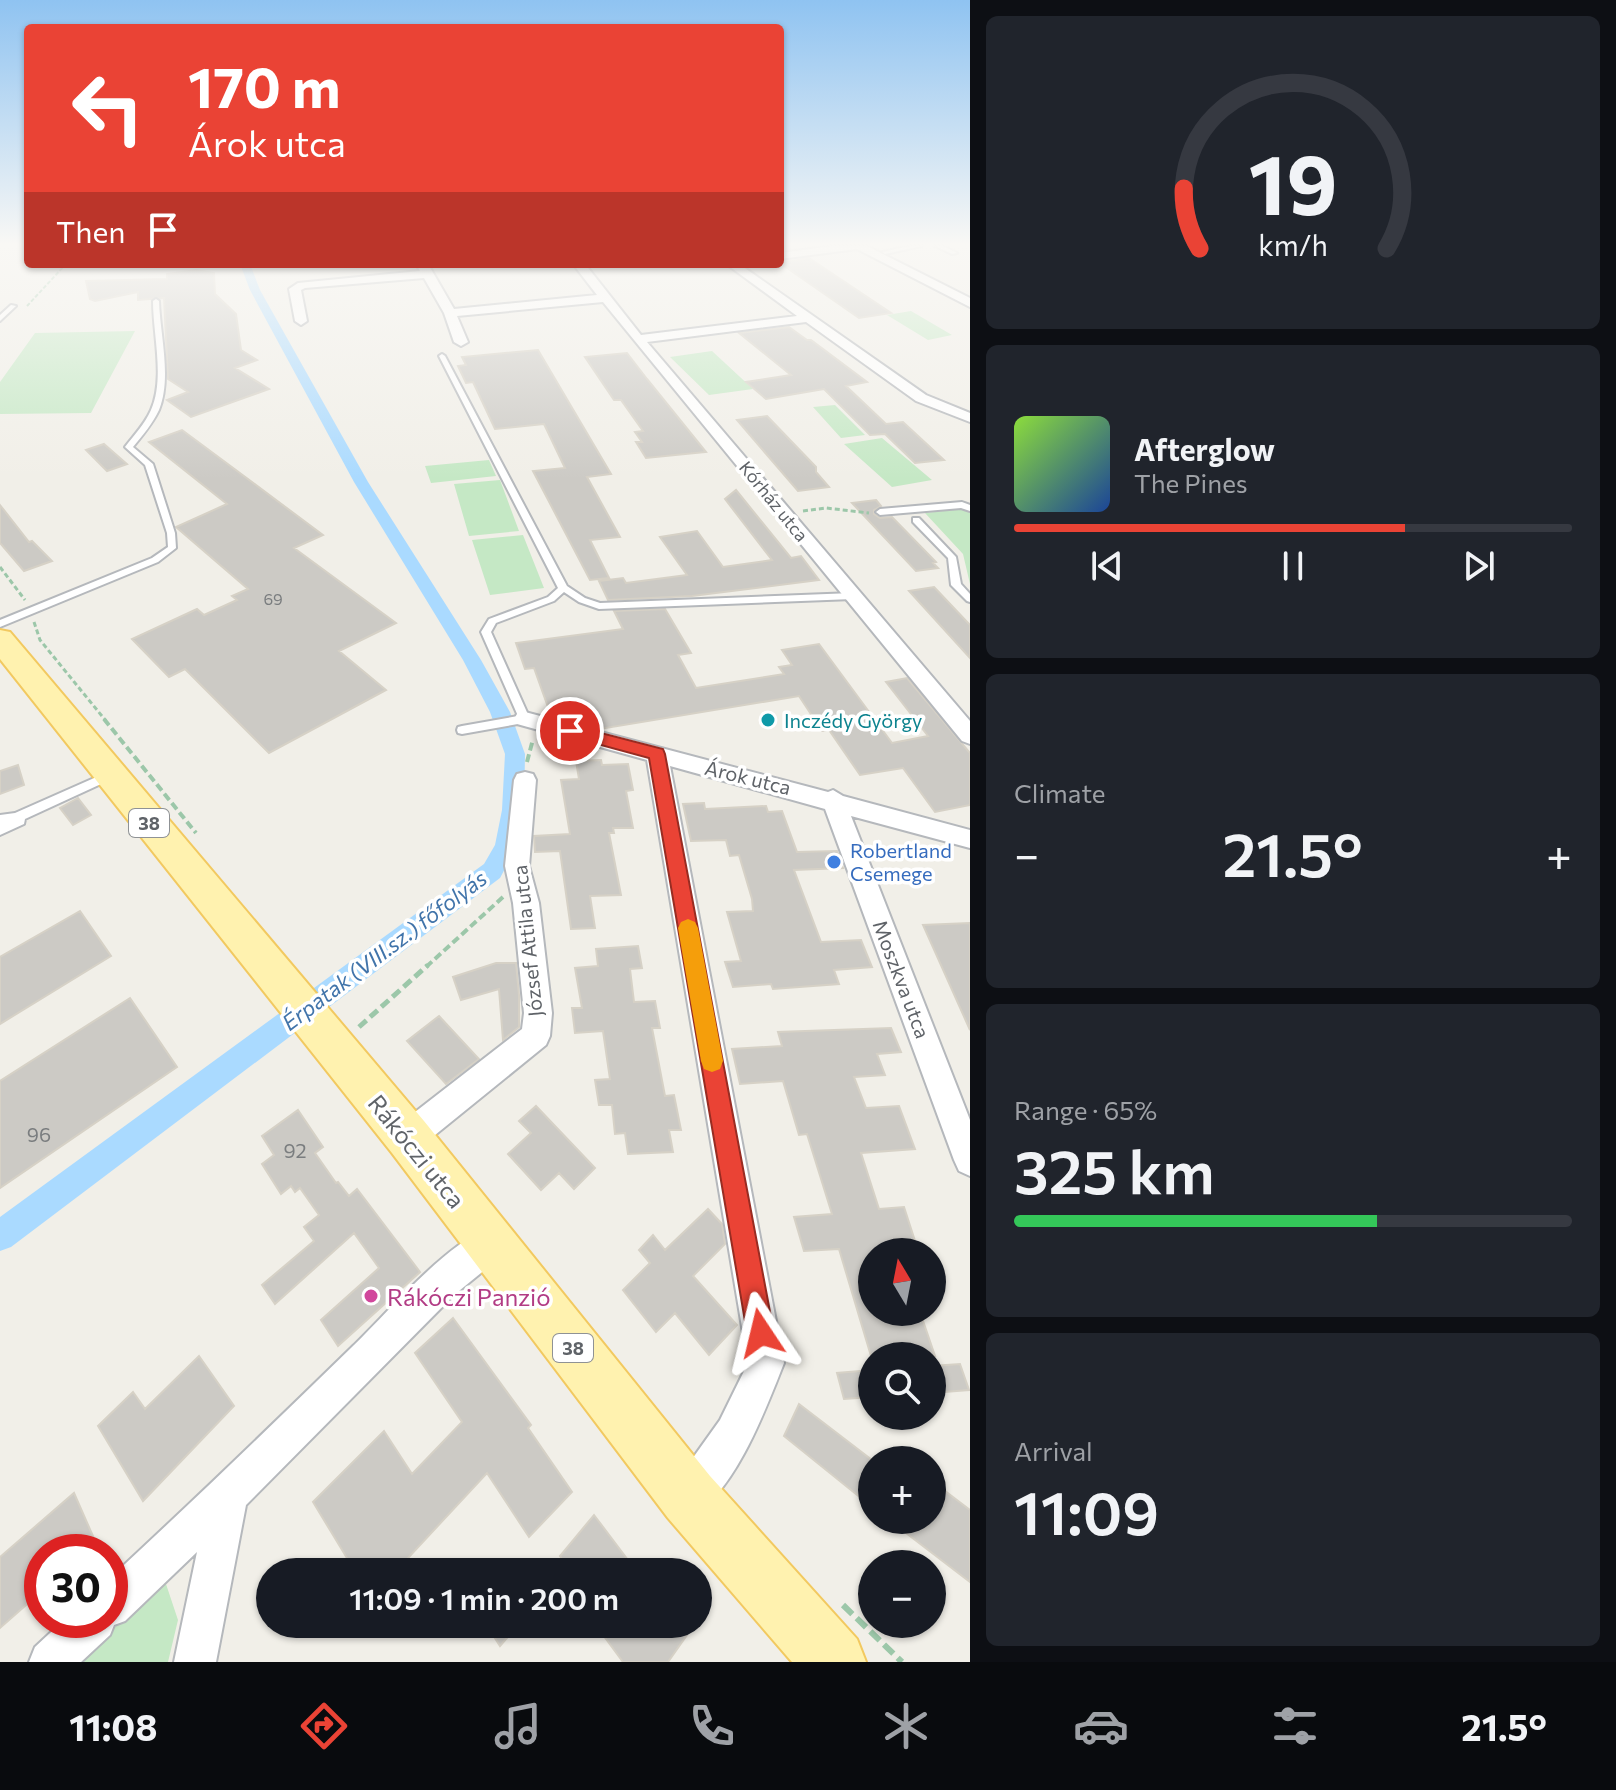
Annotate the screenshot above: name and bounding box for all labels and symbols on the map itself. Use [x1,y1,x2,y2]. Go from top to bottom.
street label: Kórház utca [735,456,813,546]
house number: 69 [263,589,283,608]
pin [536,697,604,765]
place label: Inczédy György [784,708,922,732]
marker: Inczédy György [759,711,777,729]
street label: Árok utca [703,755,793,799]
road number: 38 [129,809,169,837]
place label: Robertland Csemege [850,838,952,885]
marker: Robertland Csemege [825,853,843,871]
water label: Érpatak (VIII.sz.) főfolyás [276,864,492,1036]
street label: József Attila utca [507,864,547,1018]
street label: Moszkva utca [868,917,936,1041]
street label: Rákóczi utca [363,1089,471,1213]
house number: 96 [27,1122,51,1146]
house number: 92 [283,1138,307,1162]
north arrow [858,1238,946,1326]
place label: Rákóczi Panzió [387,1282,551,1311]
marker: Rákóczi Panzió [362,1287,380,1305]
position arrow [719,1291,803,1375]
road number: 38 [553,1334,593,1362]
speed limit sign: 30 [24,1534,128,1638]

